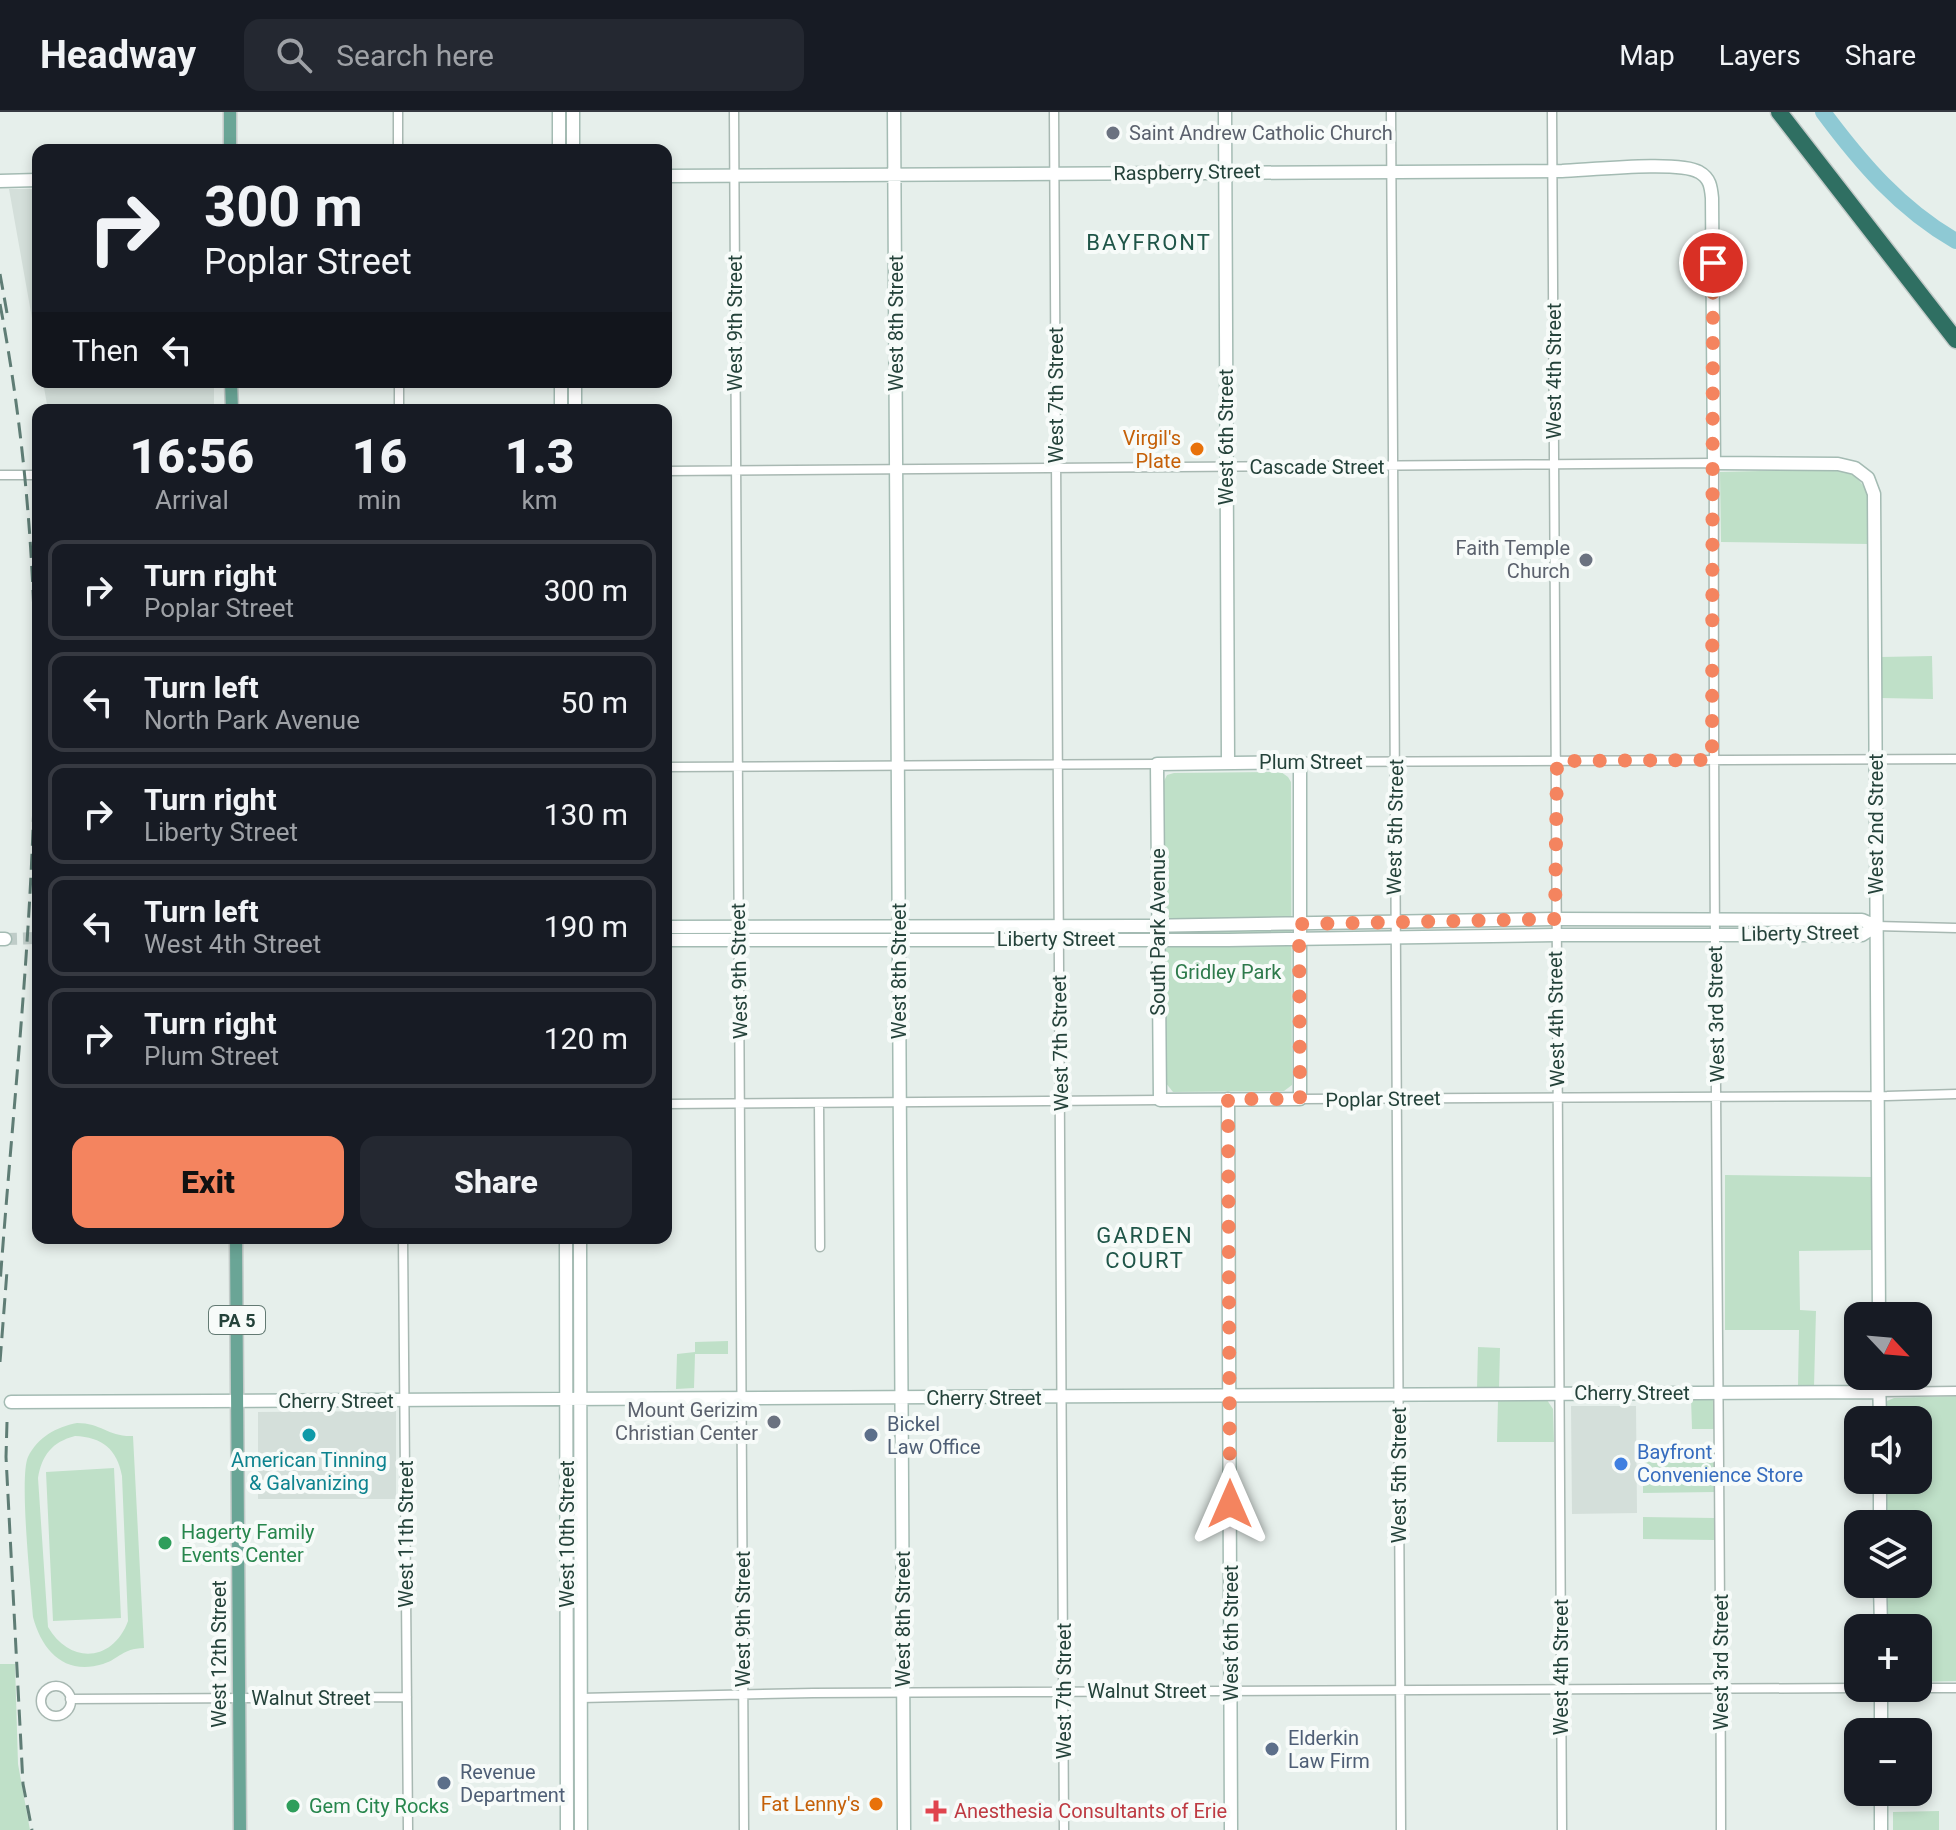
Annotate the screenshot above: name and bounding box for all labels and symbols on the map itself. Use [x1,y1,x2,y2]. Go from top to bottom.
place label: Saint Andrew Catholic Church [1129,121,1393,145]
marker: Saint Andrew Catholic Church [1104,124,1122,142]
street label: Raspberry Street [1113,159,1261,185]
pin [1679,229,1747,297]
district label: BAYFRONT [1086,230,1212,255]
street label: West 9th Street [723,255,747,391]
street label: West 8th Street [884,255,908,391]
street label: West 4th Street [1542,303,1566,439]
street label: West 7th Street [1044,327,1068,463]
street label: West 6th Street [1214,369,1238,505]
place label: Virgil's Plate [1123,426,1181,473]
marker: Virgil's Plate [1188,440,1206,458]
street label: Cascade Street [1249,455,1385,479]
place label: Faith Temple Church [1456,536,1570,583]
marker: Faith Temple Church [1577,551,1595,569]
street label: Plum Street [1259,750,1363,774]
street label: West 2nd Street [1864,753,1888,895]
street label: West 5th Street [1382,759,1408,895]
street label: South Park Avenue [1146,848,1170,1016]
street label: West 9th Street [726,903,752,1039]
street label: West 8th Street [887,903,911,1039]
street label: Liberty Street [1741,920,1859,946]
street label: Liberty Street [997,927,1115,951]
street label: West 3rd Street [1703,945,1729,1083]
street label: West 4th Street [1543,951,1569,1087]
park label: Gridley Park [1175,960,1282,984]
street label: West 7th Street [1047,975,1073,1111]
street label: Poplar Street [1325,1086,1441,1112]
district label: GARDEN COURT [1096,1223,1194,1273]
north arrow [1844,1302,1932,1390]
road number: PA 5 [209,1306,265,1334]
street label: Cherry Street [1574,1381,1690,1405]
street label: Cherry Street [926,1386,1042,1410]
street label: Cherry Street [278,1389,394,1413]
place label: Mount Gerizim Christian Center [615,1398,758,1445]
street label: West 5th Street [1387,1407,1411,1543]
place label: Bickel Law Office [887,1412,981,1459]
marker: Mount Gerizim Christian Center [765,1413,783,1431]
marker: American Tinning & Galvanizing [300,1426,318,1444]
marker: Bickel Law Office [862,1426,880,1444]
place label: Bayfront Convenience Store [1637,1440,1803,1487]
place label: American Tinning & Galvanizing [231,1448,387,1495]
marker: Bayfront Convenience Store [1612,1455,1630,1473]
street label: West 11th Street [394,1460,418,1608]
street label: West 10th Street [555,1460,579,1608]
position arrow [1188,1462,1272,1546]
place label: Hagerty Family Events Center [181,1520,315,1567]
marker: Hagerty Family Events Center [156,1534,174,1552]
street label: West 9th Street [731,1551,755,1687]
street label: West 8th Street [891,1551,915,1687]
street label: West 6th Street [1219,1565,1243,1701]
street label: West 12th Street [207,1580,231,1728]
street label: West 3rd Street [1709,1594,1733,1730]
street label: West 4th Street [1549,1599,1573,1735]
street label: West 7th Street [1052,1623,1076,1759]
street label: Walnut Street [1087,1679,1207,1703]
street label: Walnut Street [251,1686,371,1710]
place label: Elderkin Law Firm [1288,1726,1370,1773]
marker: Elderkin Law Firm [1263,1740,1281,1758]
place label: Revenue Department [460,1760,565,1807]
marker: Revenue Department [435,1774,453,1792]
place label: Fat Lenny's [761,1792,860,1816]
place label: Gem City Rocks [309,1794,449,1818]
marker: Fat Lenny's [867,1795,885,1813]
marker: Gem City Rocks [284,1797,302,1815]
place label: Anesthesia Consultants of Erie [954,1799,1227,1823]
marker: Anesthesia Consultants of Erie [925,1800,947,1822]

